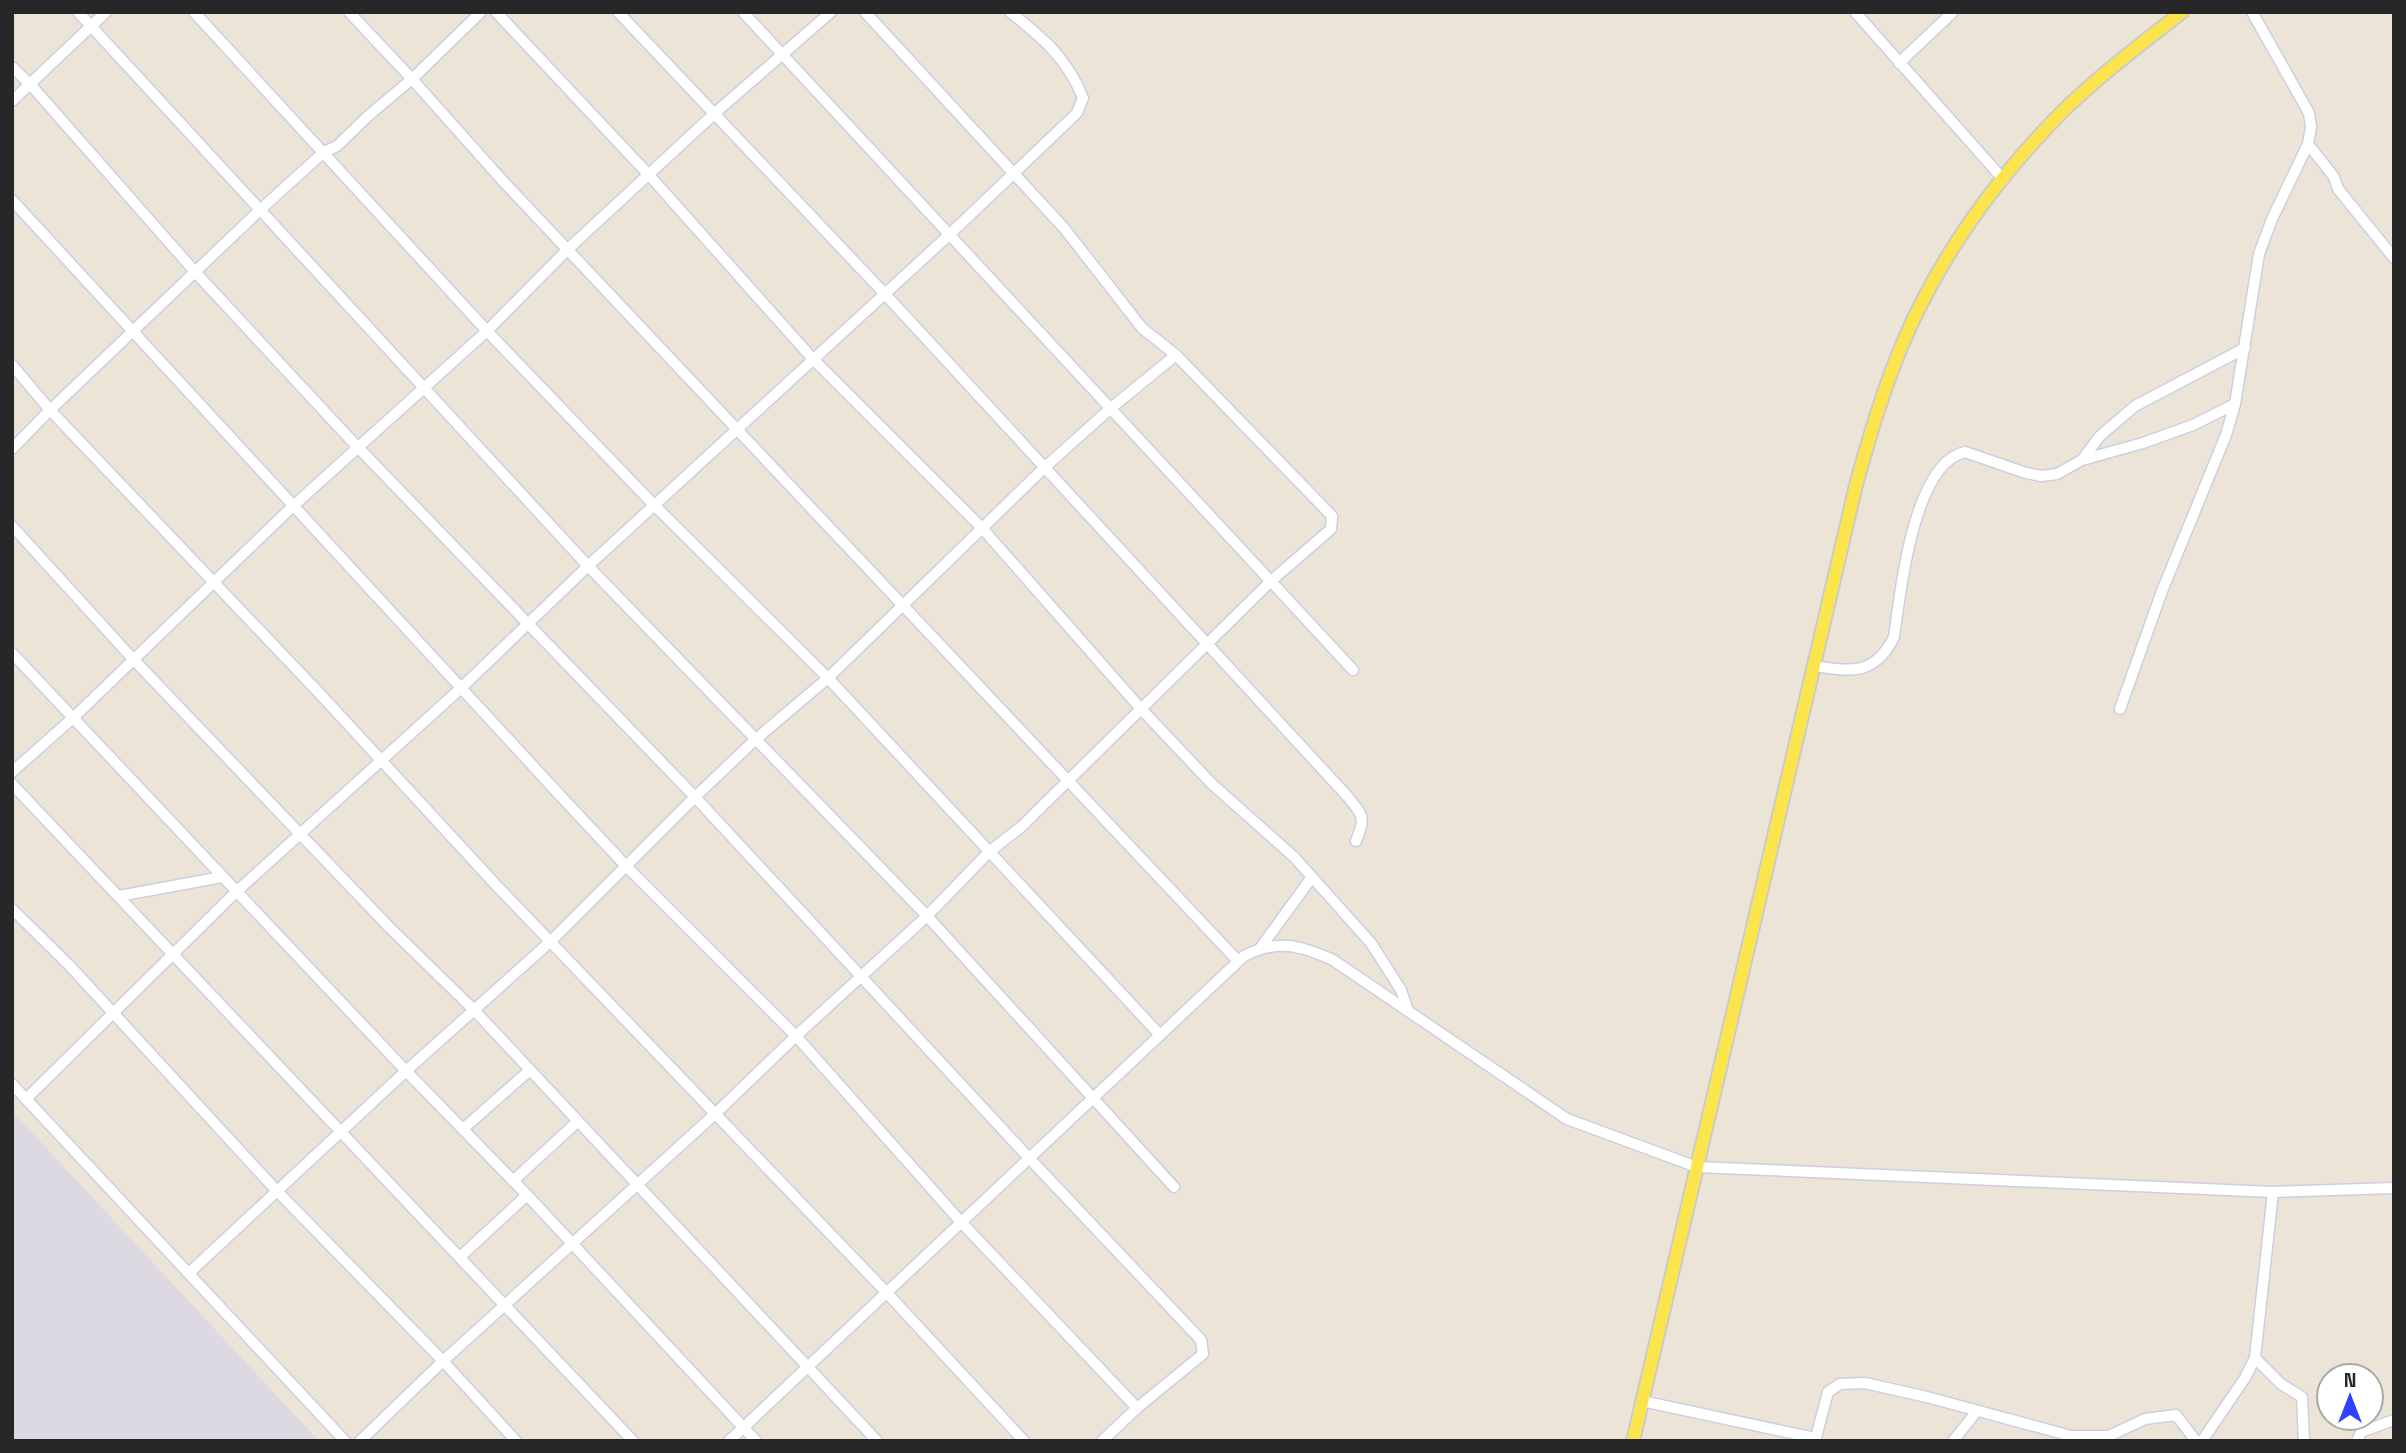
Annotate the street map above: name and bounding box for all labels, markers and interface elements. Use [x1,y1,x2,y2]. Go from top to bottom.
north arrow [2315,1362,2385,1432]
text: N [2344,1368,2356,1393]

